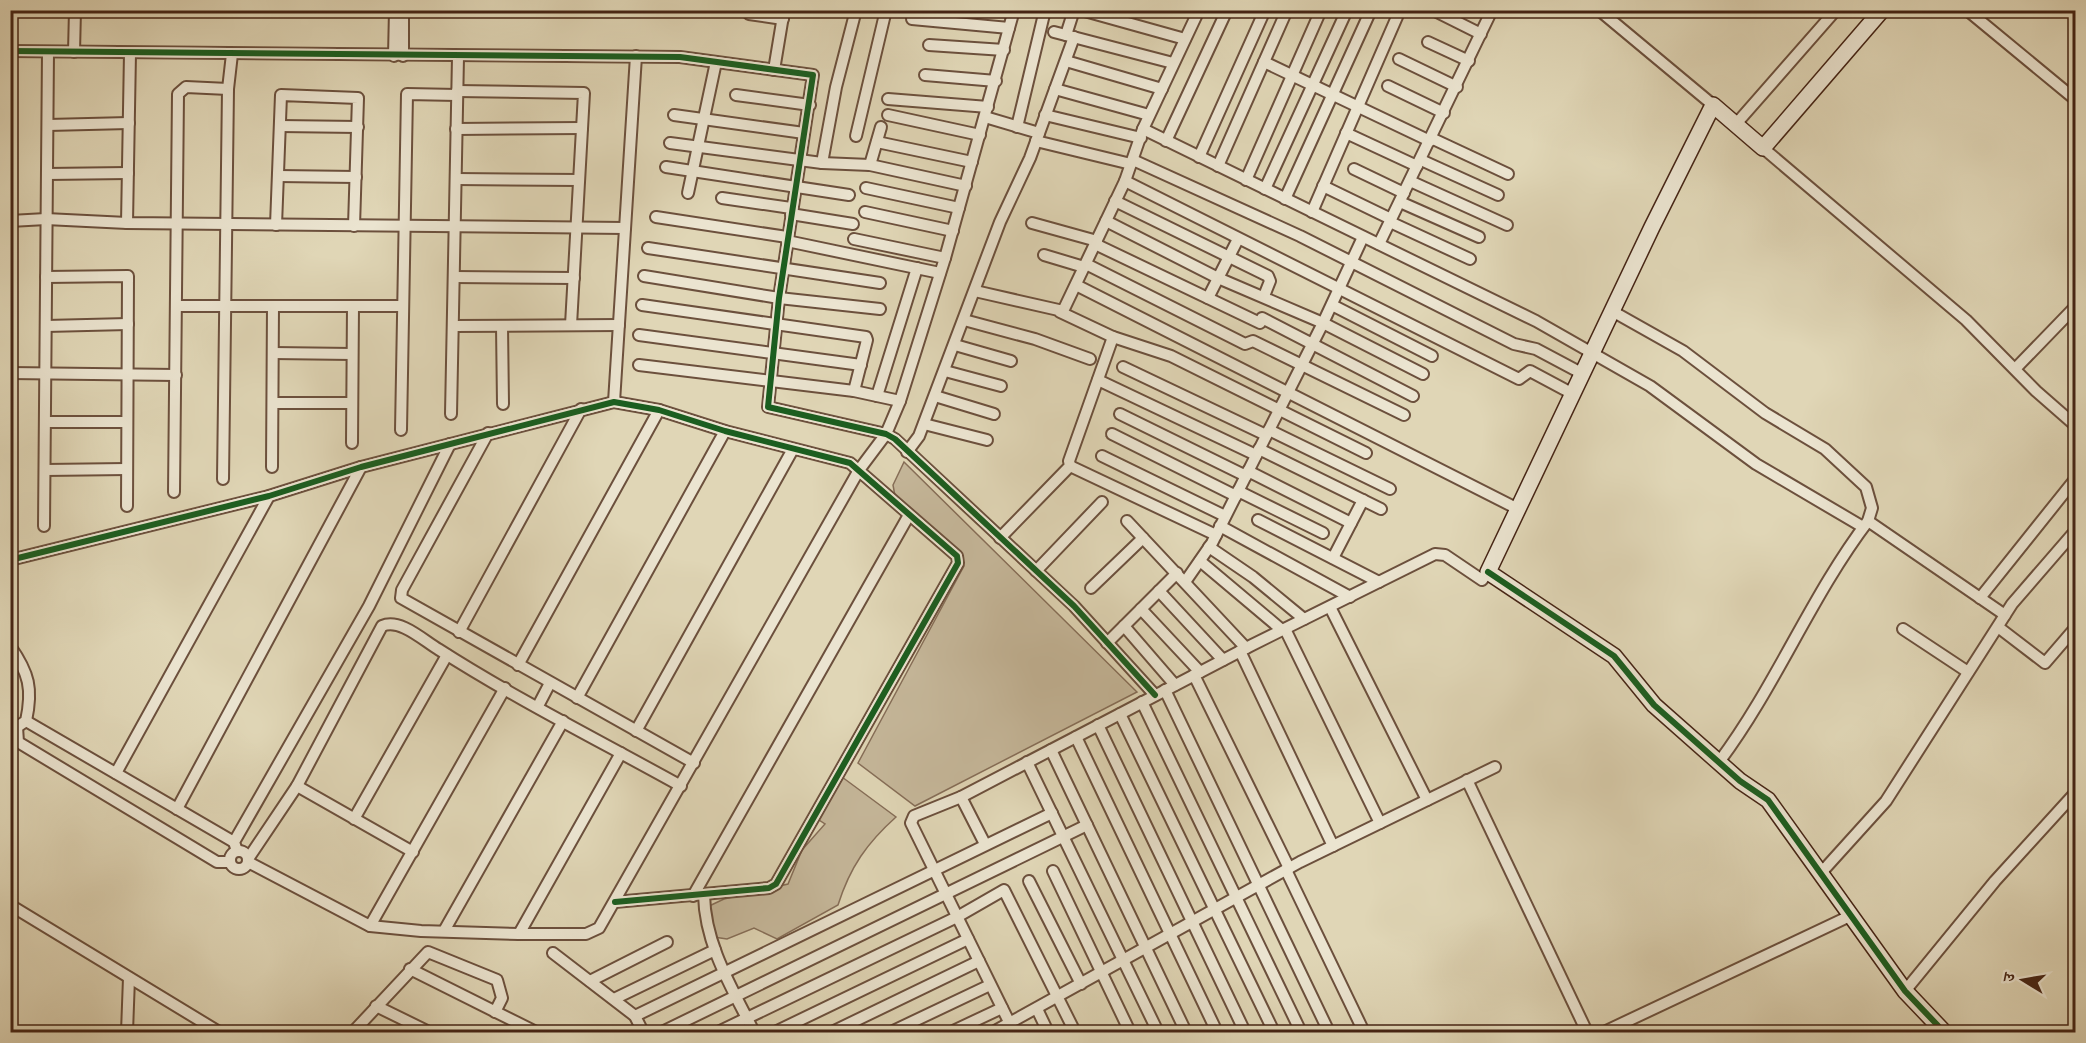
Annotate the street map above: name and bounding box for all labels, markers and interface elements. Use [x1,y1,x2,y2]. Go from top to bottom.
north arrow [1993,950,2053,1010]
text: उ [1998,970,2020,984]

